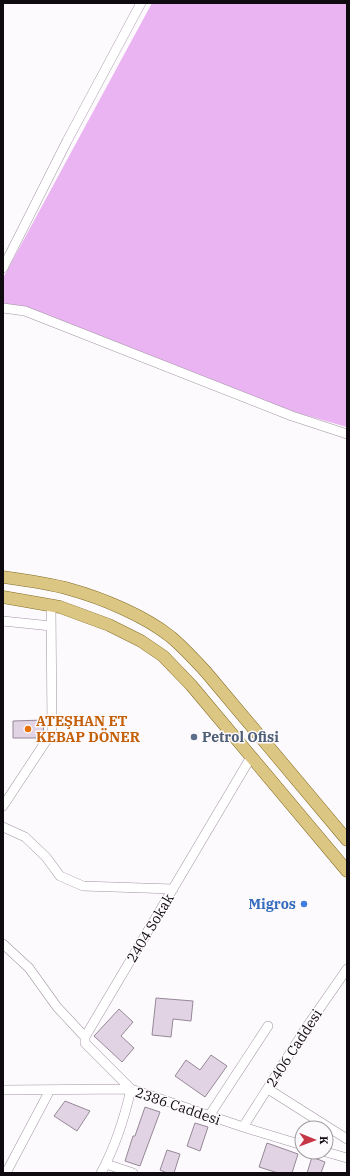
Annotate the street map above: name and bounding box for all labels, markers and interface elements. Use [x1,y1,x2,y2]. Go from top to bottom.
place label: ATEŞHAN ET KEBAP DÖNER [36,712,141,746]
marker: ATEŞHAN ET KEBAP DÖNER [23,724,33,734]
place label: Petrol Ofisi [202,728,279,746]
marker: Petrol Ofisi [189,732,199,742]
street label: 2404 Sokak [122,890,178,966]
place label: Migros [248,895,296,913]
marker: Migros [299,899,309,909]
street label: 2406 Caddesi [262,1006,326,1090]
street label: 2386 Caddesi [133,1083,223,1129]
north arrow [294,1120,334,1160]
text: K [317,1136,331,1145]

